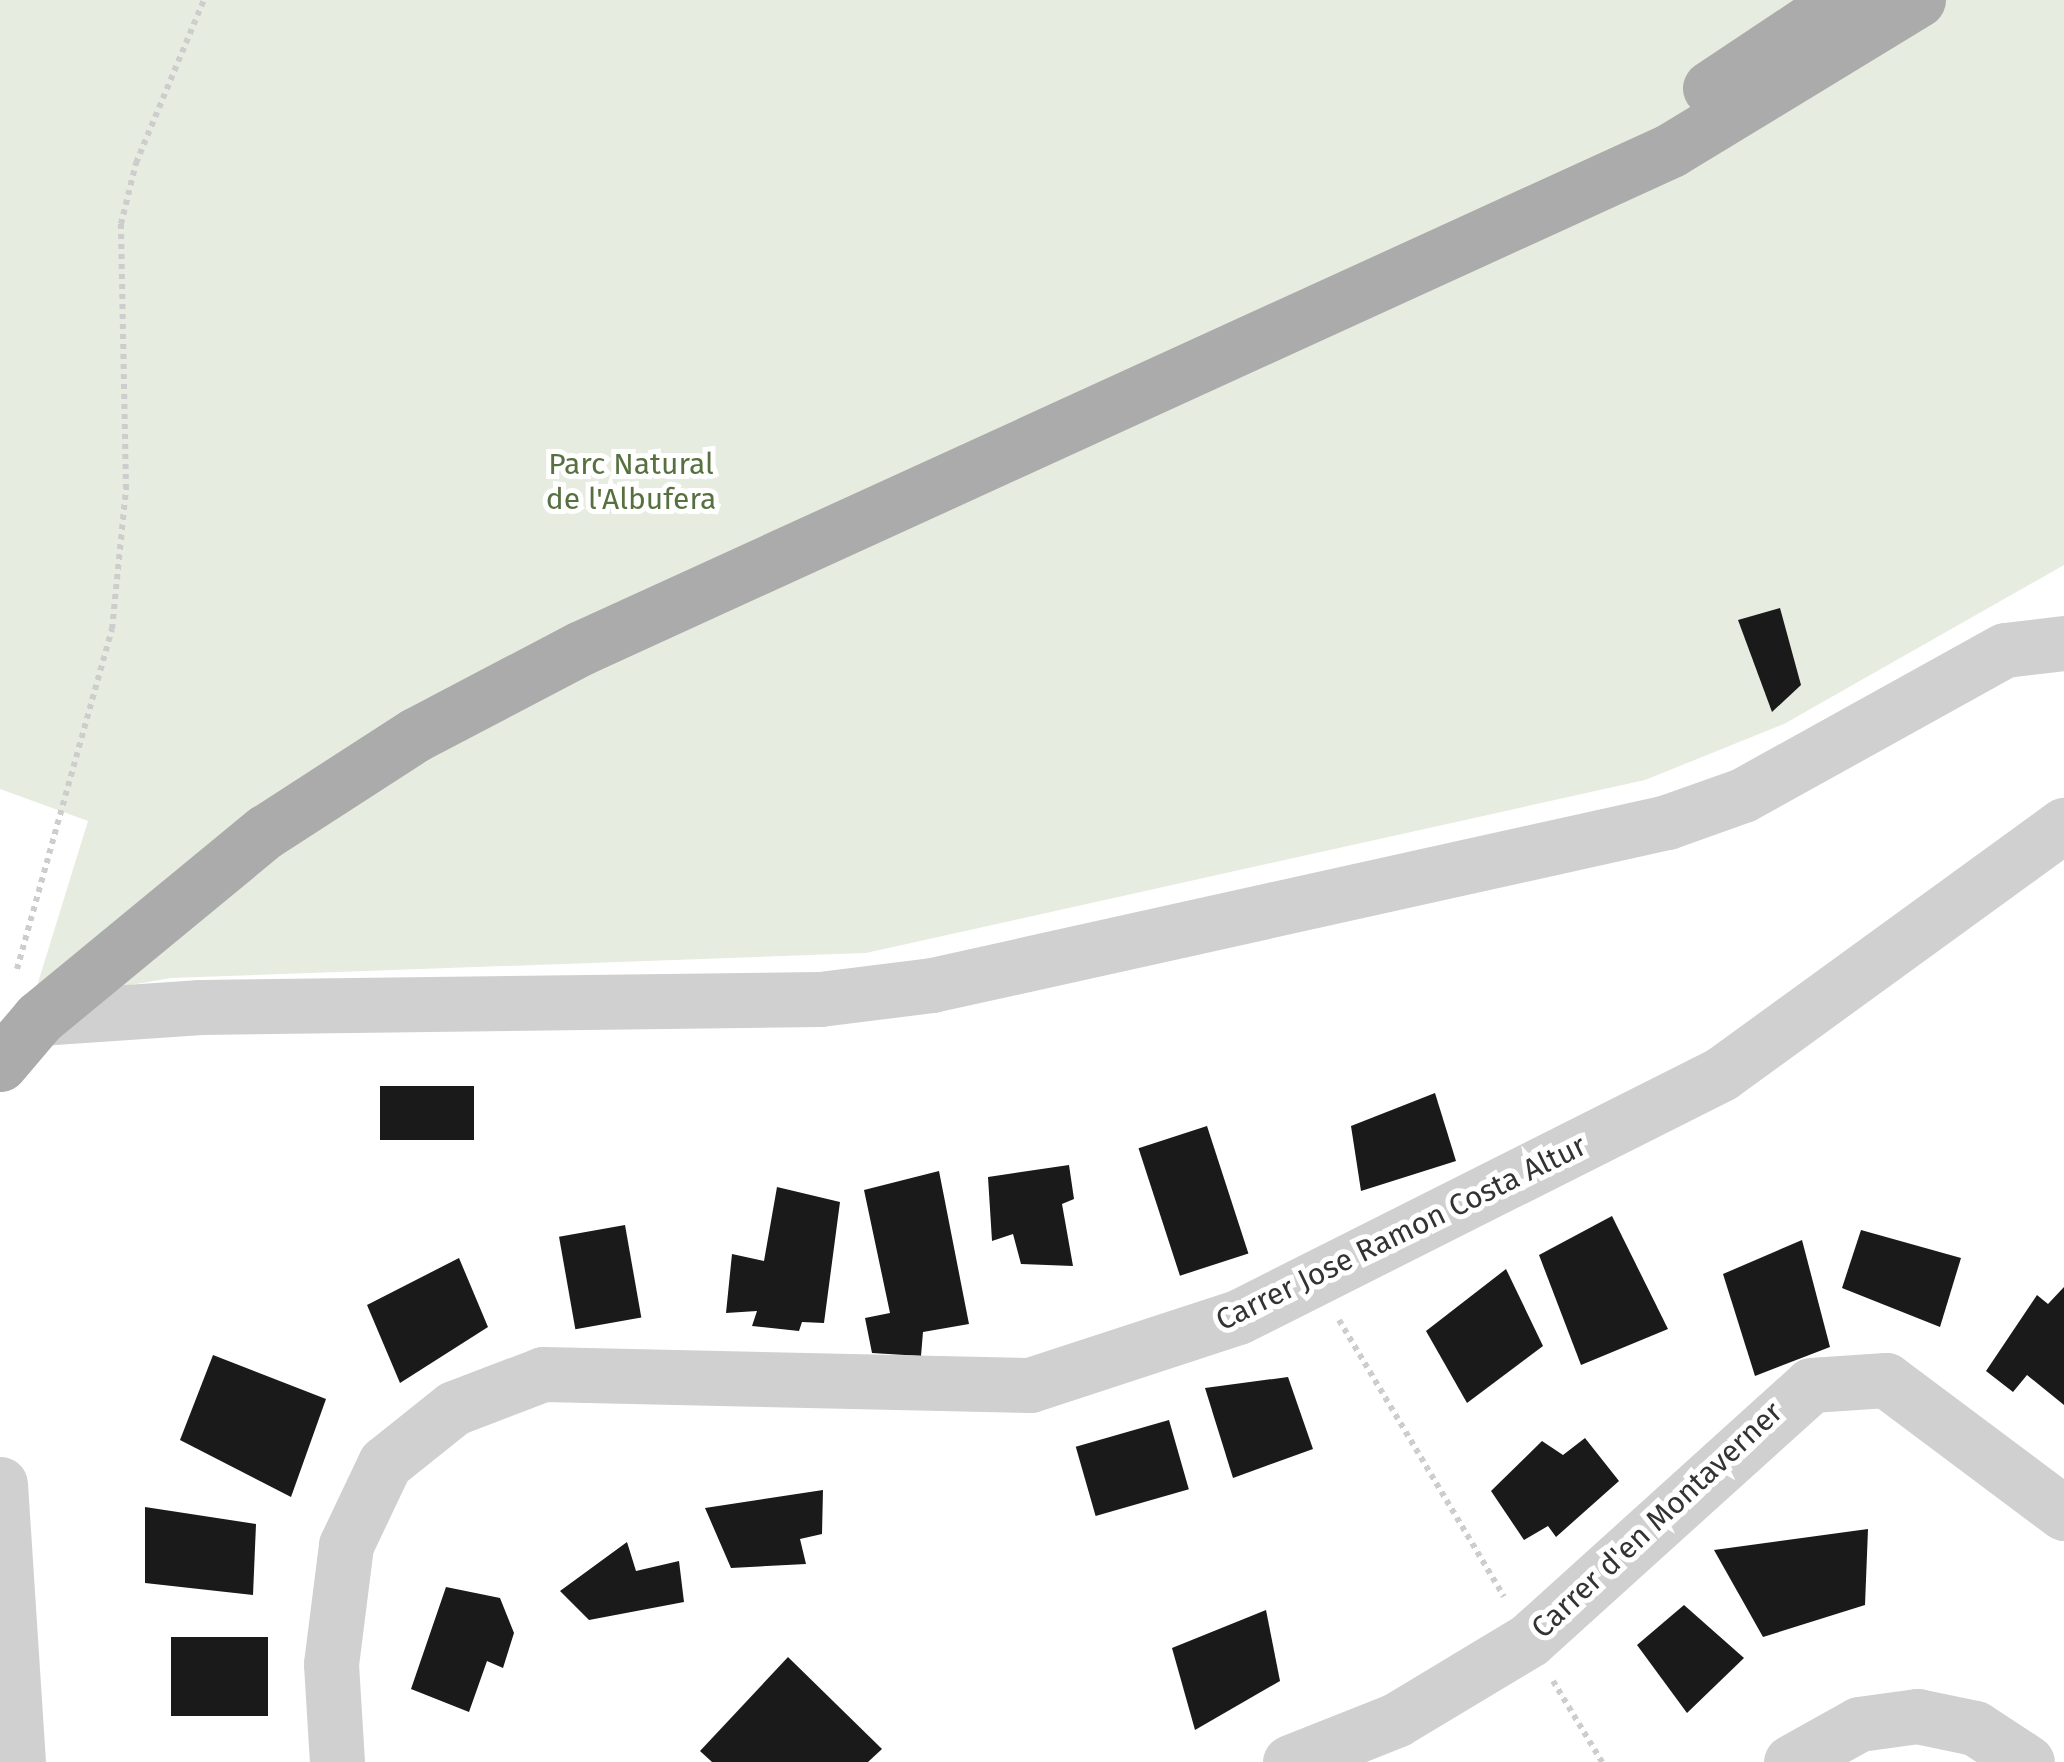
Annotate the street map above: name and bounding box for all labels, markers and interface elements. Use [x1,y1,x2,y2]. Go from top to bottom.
park label: Parc Natural de l'Albufera [546,446,716,516]
street label: Carrer Jose Ramon Costa Altur [1210,1128,1592,1338]
street label: Carrer d'en Montaverner [1524,1394,1790,1646]

